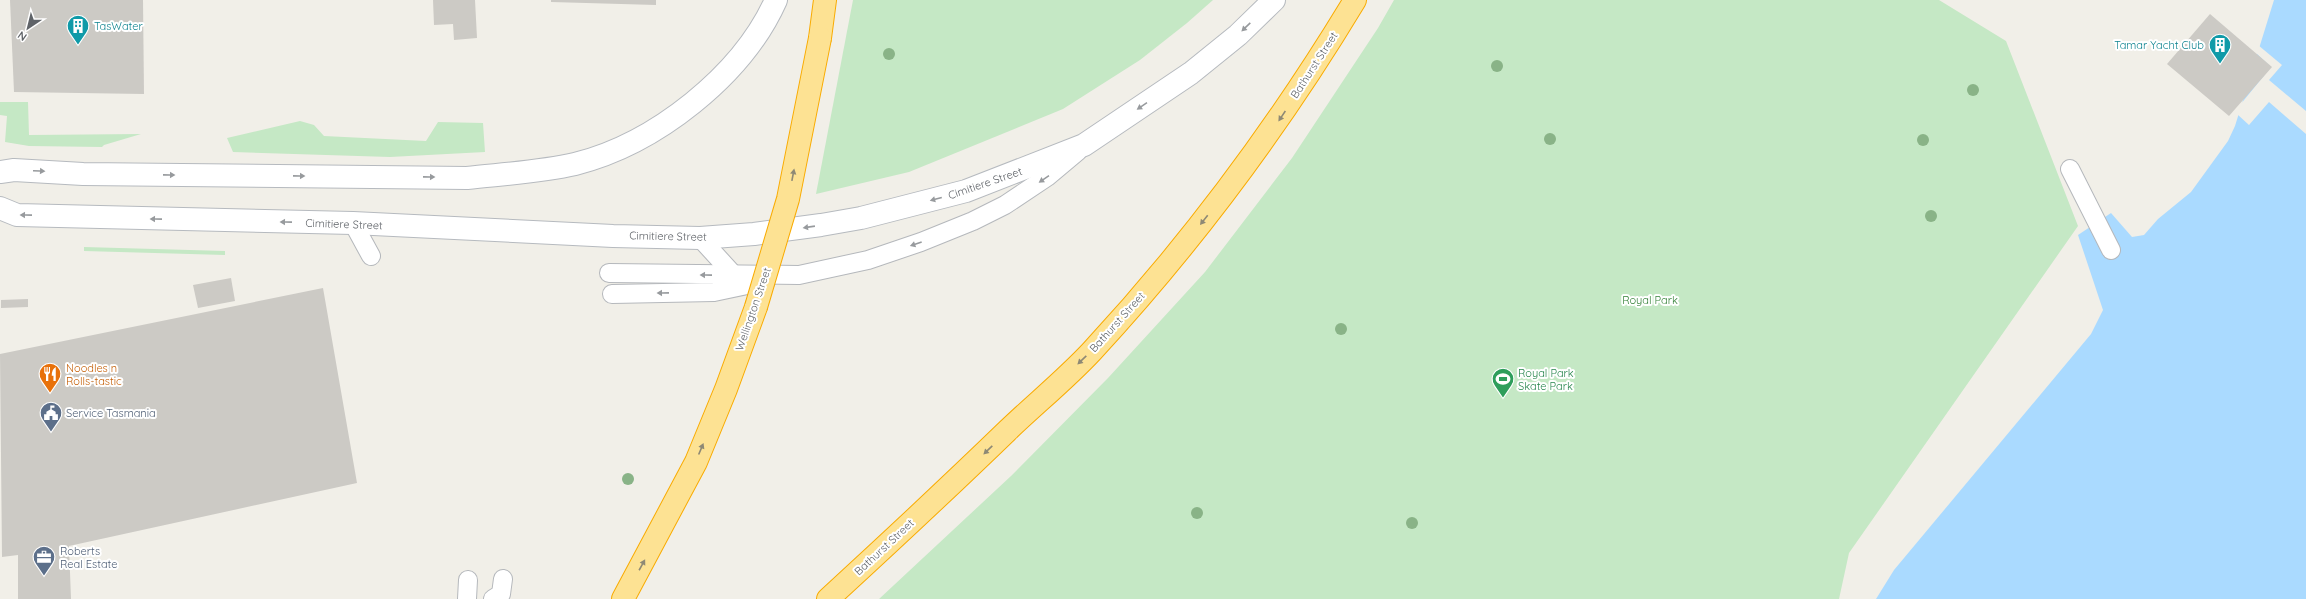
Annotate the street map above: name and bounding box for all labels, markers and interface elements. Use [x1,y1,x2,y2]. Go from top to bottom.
north arrow [8,8,48,48]
building icon: TasWater [65,13,91,46]
place label: TasWater [94,19,143,33]
one-way arrow [1241,22,1250,31]
text: N [15,28,30,44]
street label: Bathurst Street [1287,29,1341,101]
building icon: Tamar Yacht Club [2207,32,2233,65]
place label: Tamar Yacht Club [2114,38,2204,52]
one-way arrow [1137,102,1147,110]
one-way arrow [1278,111,1286,121]
street label: Cimitiere Street [946,164,1024,202]
one-way arrow [33,168,45,175]
one-way arrow [790,169,796,181]
one-way arrow [163,172,176,178]
one-way arrow [293,173,306,179]
one-way arrow [423,174,436,180]
one-way arrow [1038,175,1049,183]
one-way arrow [930,196,942,202]
one-way arrow [20,212,32,219]
one-way arrow [1199,214,1208,225]
one-way arrow [150,215,162,222]
street label: Cimitiere Street [305,216,383,232]
one-way arrow [279,219,292,225]
one-way arrow [803,224,815,230]
street label: Cimitiere Street [629,228,707,244]
one-way arrow [909,241,921,247]
street label: Wellington Street [732,265,774,352]
one-way arrow [699,272,712,278]
street label: Bathurst Street [1086,289,1148,355]
one-way arrow [657,290,669,297]
park label: Royal Park [1622,293,1678,307]
one-way arrow [1077,355,1087,365]
restaurant icon: Noodles n Rolls-tastic [37,361,63,394]
place label: Noodles n Rolls-tastic [66,361,122,388]
sports icon: Royal Park Skate Park [1490,366,1516,399]
place label: Royal Park Skate Park [1518,366,1574,393]
public building icon: Service Tasmania [38,400,64,433]
place label: Service Tasmania [66,406,156,420]
one-way arrow [698,443,704,455]
one-way arrow [983,445,993,455]
street label: Bathurst Street [851,516,917,578]
office icon: Roberts Real Estate [31,544,57,577]
place label: Roberts Real Estate [60,544,117,571]
one-way arrow [639,559,646,571]

